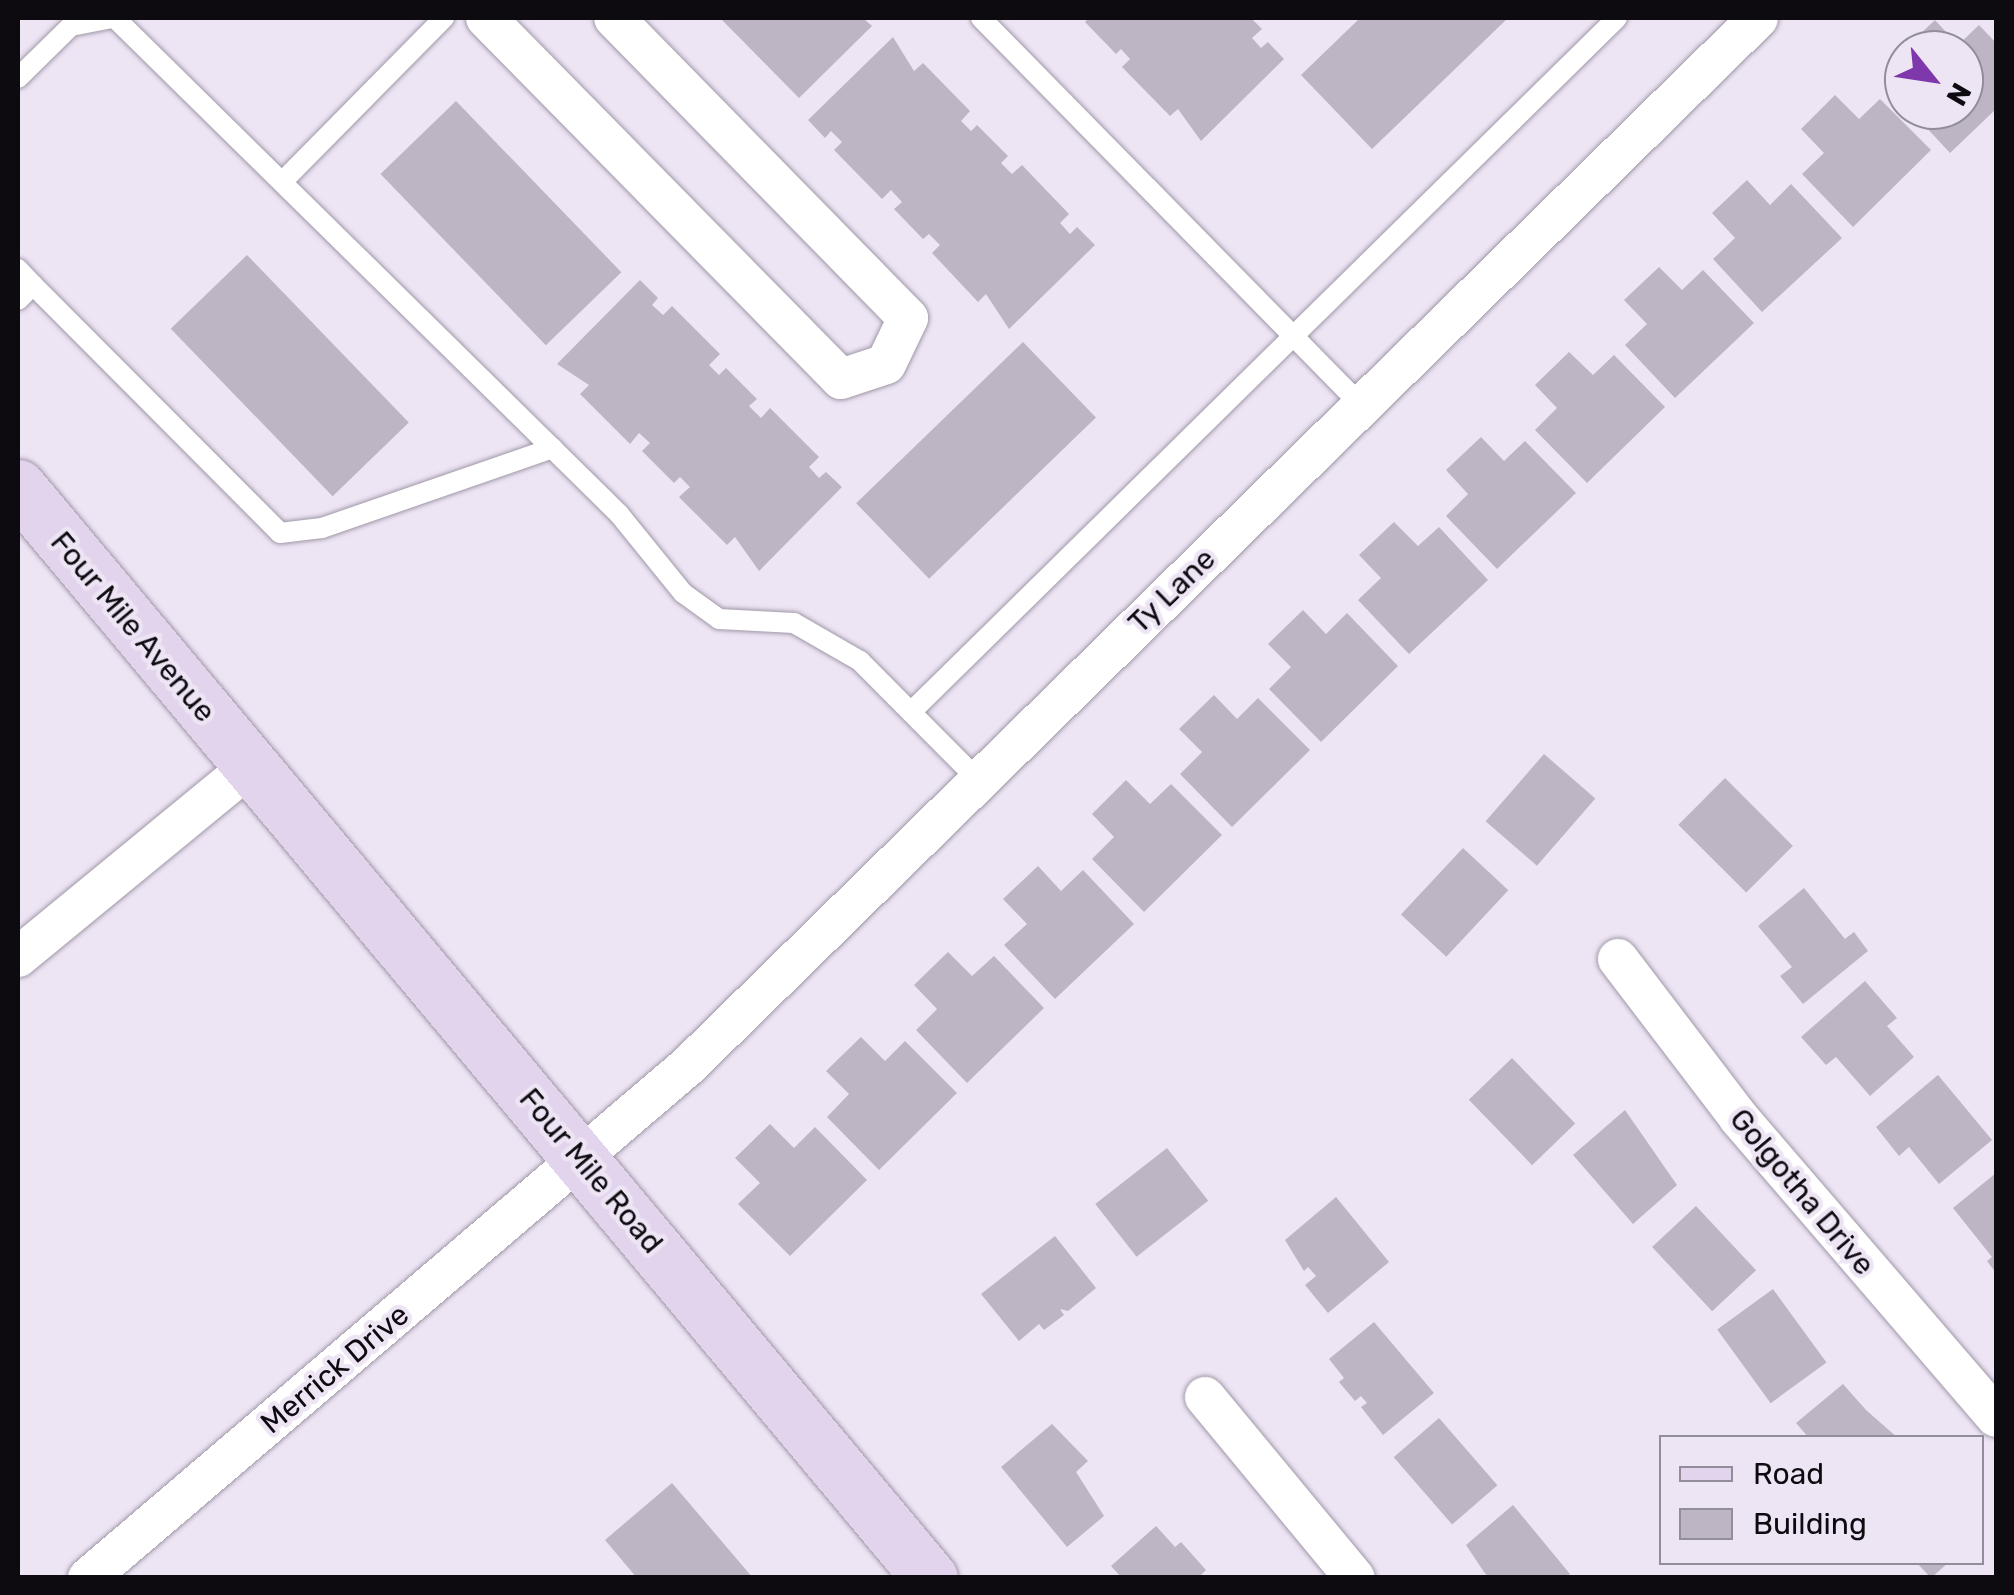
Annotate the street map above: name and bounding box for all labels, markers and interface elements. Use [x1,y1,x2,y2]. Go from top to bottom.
north arrow [1884,30,1984,130]
text: N [1939,77,1978,111]
street label: Four Mile Avenue [42,524,224,730]
street label: Ty Lane [1121,541,1223,641]
street label: Four Mile Road [511,1081,671,1261]
street label: Golgotha Drive [1722,1102,1882,1282]
street label: Merrick Drive [254,1297,416,1441]
legend [1659,1435,1984,1565]
text: Road [1753,1456,1824,1492]
text: Building [1753,1506,1867,1542]

